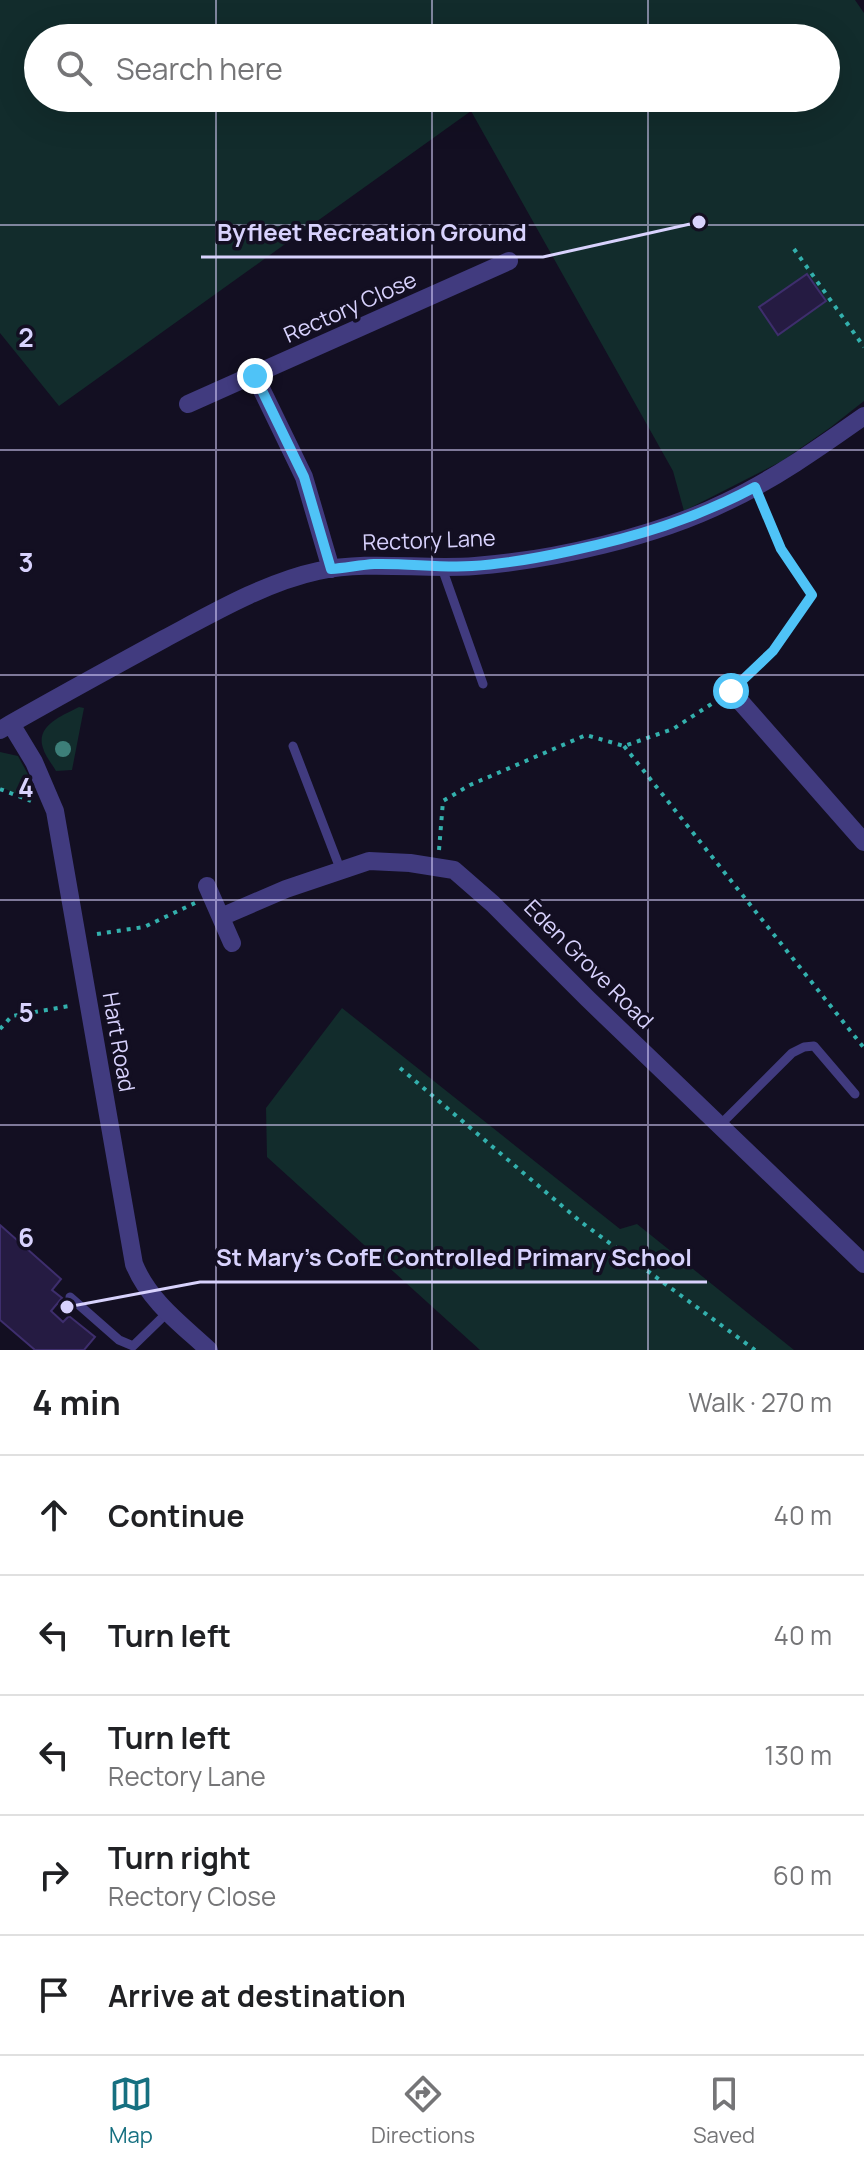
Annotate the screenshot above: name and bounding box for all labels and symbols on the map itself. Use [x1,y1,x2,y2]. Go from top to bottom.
callout: Byfleet Recreation Ground [201,209,543,257]
text: Byfleet Recreation Ground [217,215,527,248]
street label: Rectory Close [279,264,421,350]
text: 2 [18,319,34,355]
route end [237,358,273,394]
street label: Rectory Lane [362,523,496,557]
text: 3 [18,544,34,580]
route start [713,673,749,709]
text: 4 [18,769,34,805]
street label: Eden Grove Road [518,893,660,1035]
street label: Hart Road [95,990,143,1094]
text: 5 [18,994,34,1030]
text: 6 [18,1219,34,1255]
callout: St Mary's CofE Controlled Primary School [200,1234,707,1282]
text: St Mary's CofE Controlled Primary School [216,1240,692,1273]

